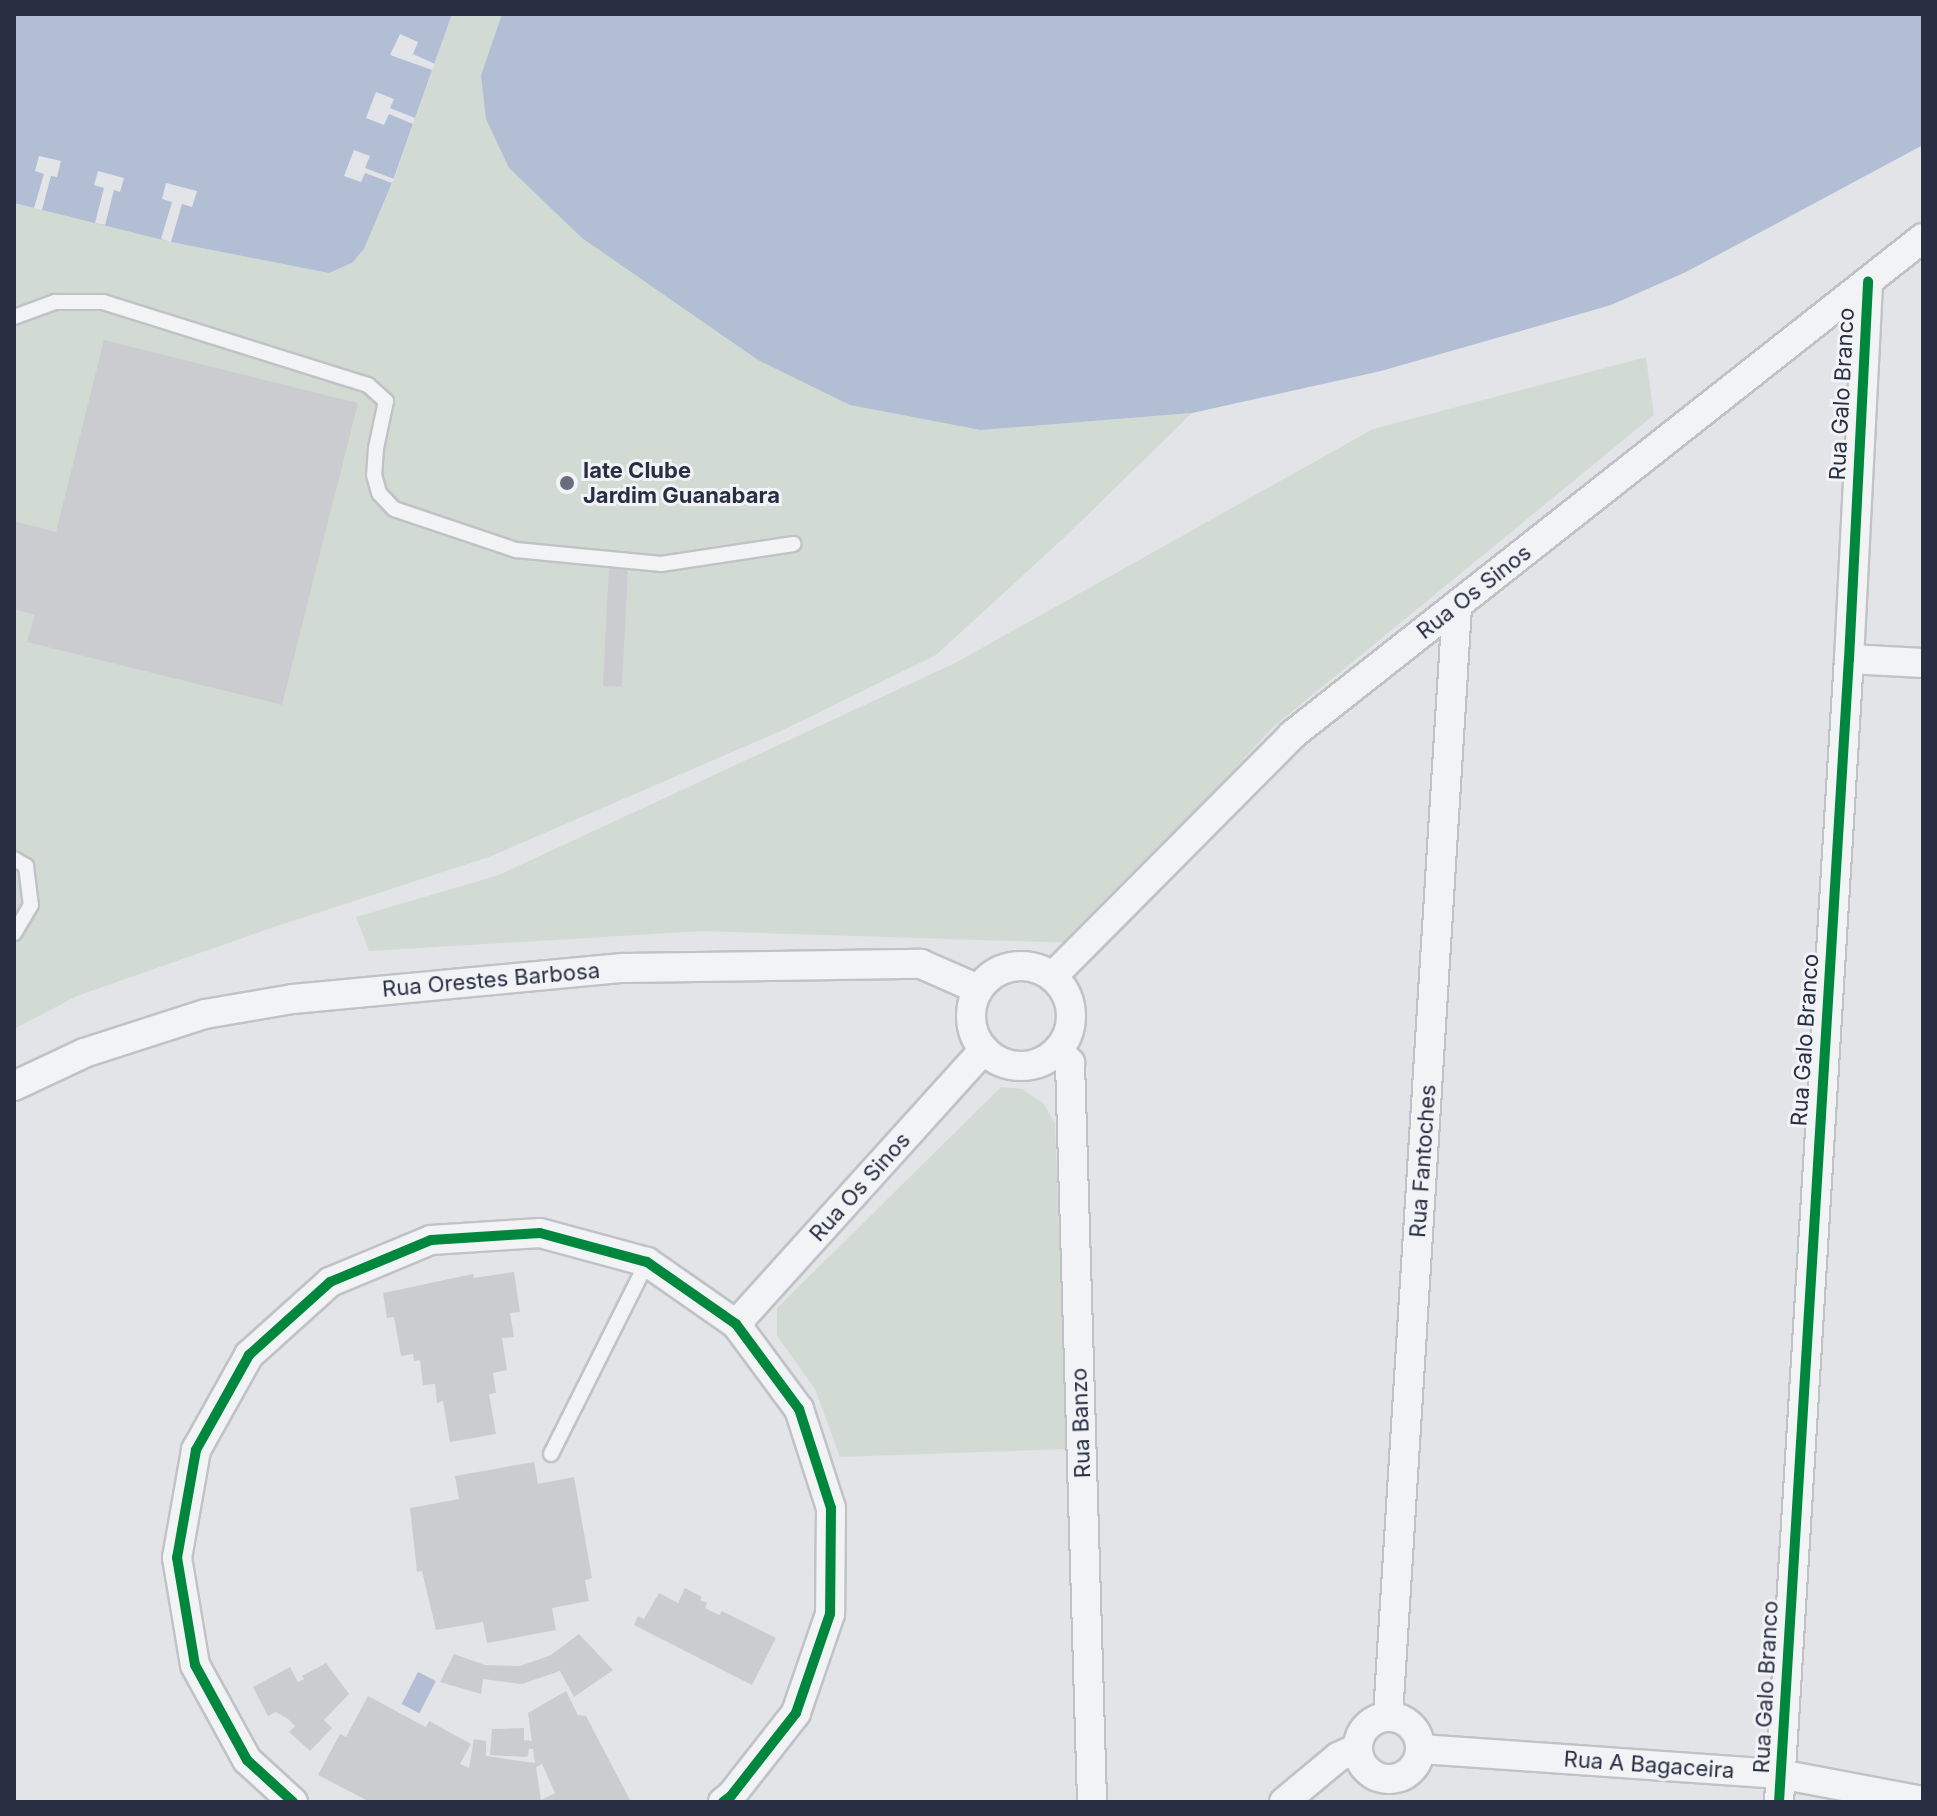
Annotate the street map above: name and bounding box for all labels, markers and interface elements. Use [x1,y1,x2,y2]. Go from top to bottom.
street label: Rua Galo Branco [1824,307,1860,481]
place label: Iate Clube Jardim Guanabara [583,457,780,508]
marker: Iate Clube Jardim Guanabara [558,474,576,492]
street label: Rua Os Sinos [1412,539,1536,645]
street label: Rua Galo Branco [1786,953,1824,1127]
street label: Rua Orestes Barbosa [381,957,601,1003]
street label: Rua Fantoches [1404,1083,1442,1239]
street label: Rua Os Sinos [804,1127,916,1247]
street label: Rua Banzo [1066,1367,1096,1479]
street label: Rua Galo Branco [1748,1600,1784,1774]
street label: Rua A Bagaceira [1563,1746,1735,1784]

